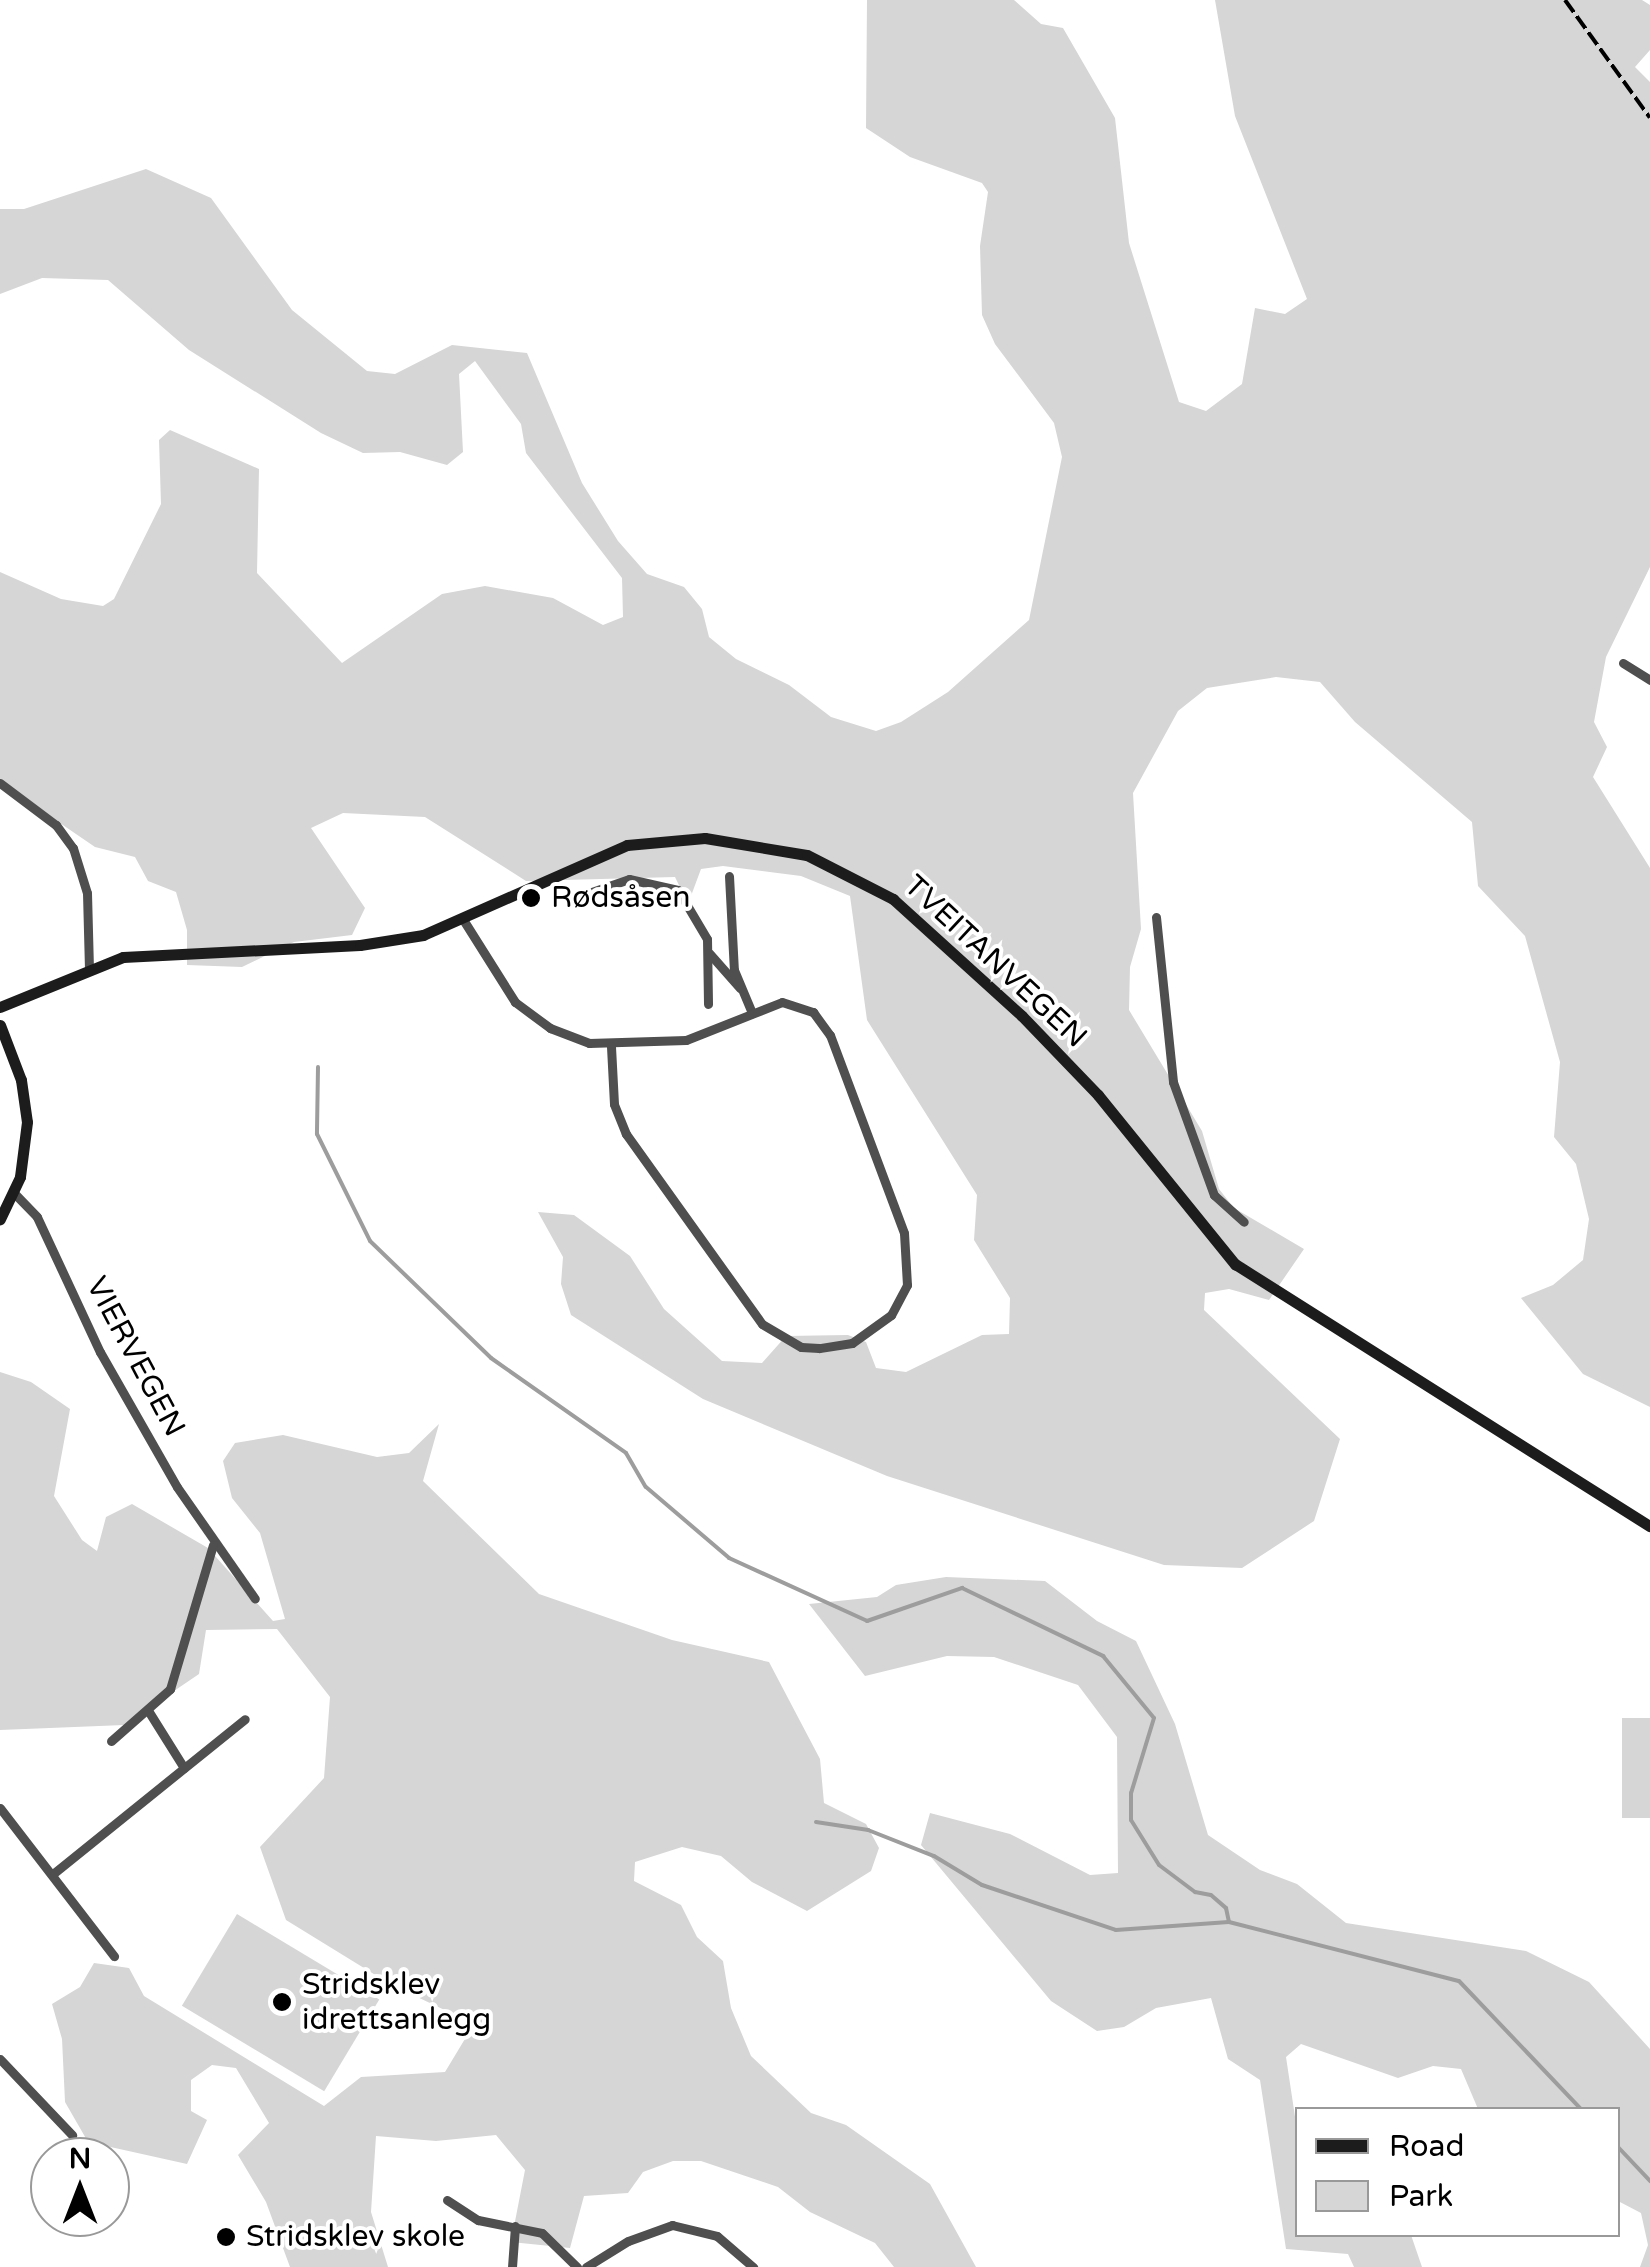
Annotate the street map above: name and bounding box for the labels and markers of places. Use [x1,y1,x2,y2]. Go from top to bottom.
place label: Rødsåsen [551,880,690,916]
marker: Rødsåsen [520,887,542,909]
place label: Stridsklev idrettsanlegg [302,1967,491,2038]
marker: Stridsklev idrettsanlegg [271,1991,293,2013]
place label: Stridsklev skole [246,2219,465,2255]
marker: Stridsklev skole [215,2226,237,2248]

